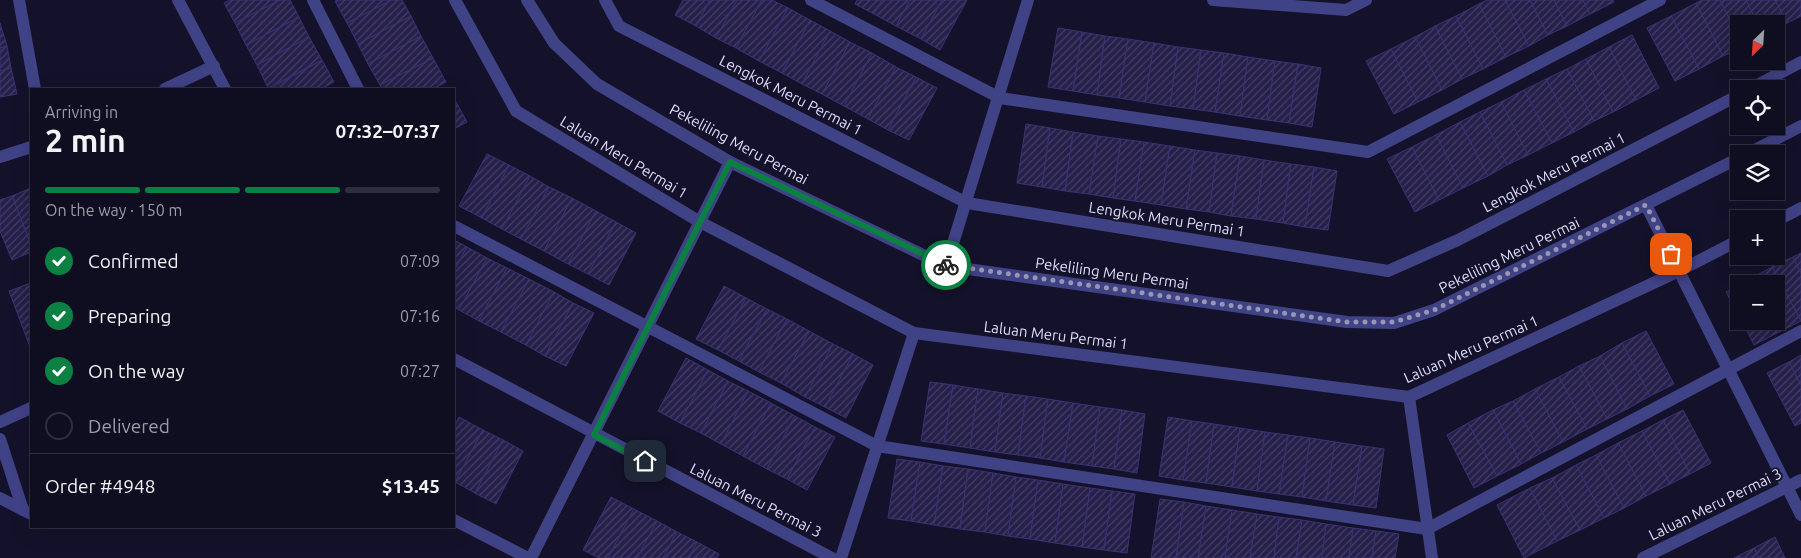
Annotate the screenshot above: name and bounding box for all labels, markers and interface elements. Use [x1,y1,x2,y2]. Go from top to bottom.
north arrow [1730,15,1785,70]
map controls [1730,15,1785,330]
street label: Lengkok Meru Permai 1 [717,52,865,138]
button: locate [1730,80,1785,135]
street label: Pekeliling Meru Permai [667,100,811,188]
text: Arriving in [45,103,118,121]
street label: Laluan Meru Permai 1 [557,112,691,202]
text: 07:32–07:37 [335,120,440,142]
text: 2 min [45,122,126,158]
street label: Lengkok Meru Permai 1 [1480,129,1628,215]
button: layers [1730,145,1785,200]
street label: Lengkok Meru Permai 1 [1088,198,1246,240]
text: On the way · 150 m [45,201,182,219]
button: + [1730,210,1785,265]
street label: Pekeliling Meru Permai [1436,214,1582,296]
pin [1650,233,1692,275]
courier [921,240,971,290]
icon: bag [1657,240,1685,268]
icon: check [45,247,73,275]
text: Confirmed [88,250,179,272]
icon: bike [932,251,960,279]
text: 07:09 [400,252,440,270]
street label: Pekeliling Meru Permai [1034,254,1190,292]
button: − [1730,275,1785,330]
icon: check [45,302,73,330]
text: Preparing [88,305,172,327]
text: 07:16 [400,307,440,325]
street label: Laluan Meru Permai 1 [1401,312,1541,386]
street label: Laluan Meru Permai 1 [983,318,1129,352]
icon: check [45,357,73,385]
text: On the way [88,360,185,382]
text: 07:27 [400,362,440,380]
text: Delivered [88,415,170,437]
pin [624,440,666,482]
icon: home [631,447,659,475]
street label: Laluan Meru Permai 3 [687,459,825,541]
street label: Laluan Meru Permai 3 [1646,464,1784,544]
text: Order #4948 [45,475,155,497]
text: $13.45 [382,475,440,497]

